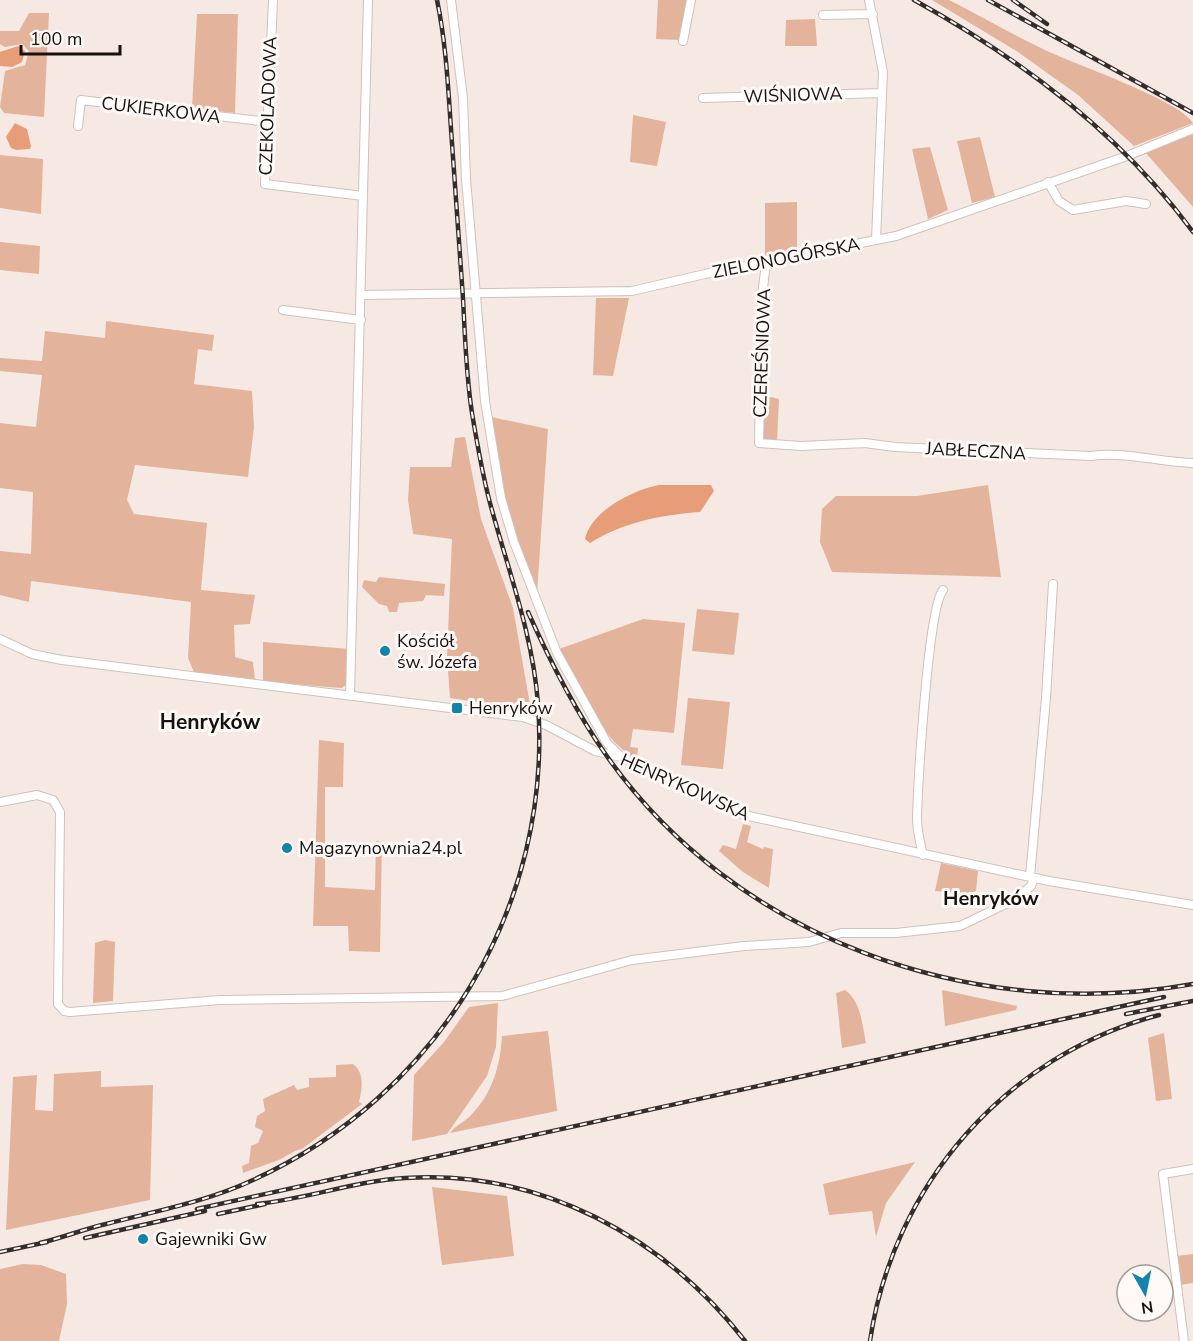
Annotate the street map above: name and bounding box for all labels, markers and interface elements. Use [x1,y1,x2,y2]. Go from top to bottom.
scale bar [21,18,120,56]
text: 100 m [30,27,82,51]
street label: CZEKOLADOWA [254,36,282,176]
street label: WIŚNIOWA [743,81,843,109]
street label: CUKIERKOWA [100,91,222,129]
street label: ZIELONOGÓRSKA [710,232,862,284]
street label: CZEREŚNIOWA [748,288,776,418]
street label: JABŁECZNA [924,436,1027,466]
place label: Kościół św. Józefa [397,629,477,674]
marker: Kościół św. Józefa [378,644,392,658]
place label: Henryków [469,696,553,720]
marker: Henryków [450,701,464,715]
district label: Henryków [160,708,260,736]
street label: HENRYKOWSKA [617,748,753,826]
place label: Magazynownia24.pl [299,836,463,860]
marker: Magazynownia24.pl [280,841,294,855]
district label: Henryków [943,885,1039,912]
place label: Gajewniki Gw [155,1227,267,1251]
marker: Gajewniki Gw [136,1232,150,1246]
north arrow [1115,1263,1175,1323]
text: N [1140,1295,1155,1319]

